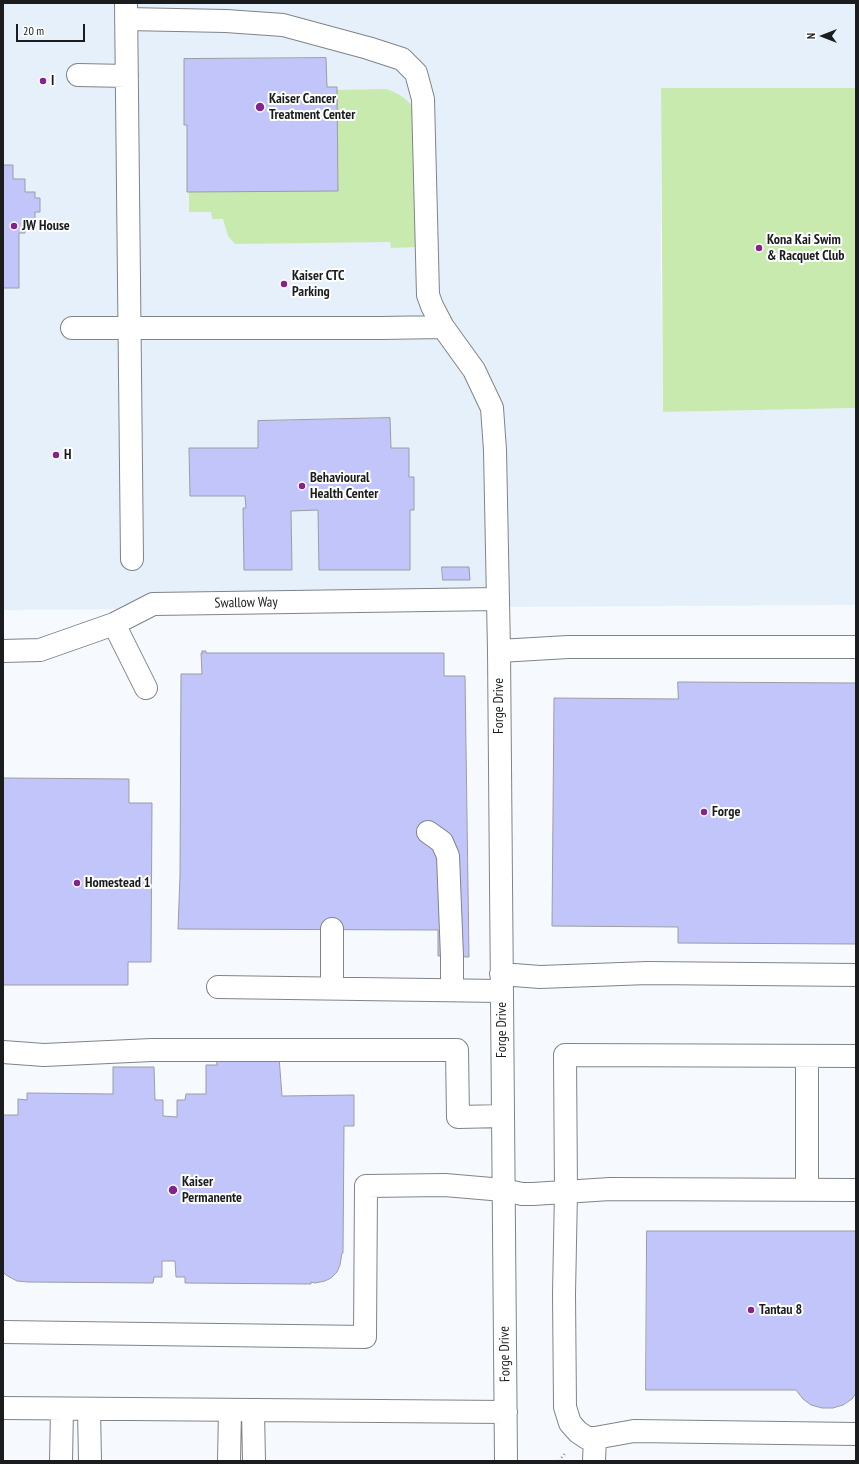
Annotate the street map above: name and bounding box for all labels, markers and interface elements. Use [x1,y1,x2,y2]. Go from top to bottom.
scale bar [18,16,87,42]
north arrow [803,16,843,56]
text: 20 m [23,23,44,38]
text: N [804,33,818,39]
place label: I [51,73,54,89]
marker: I [38,76,48,86]
place label: Kaiser Cancer Treatment Center [269,91,355,124]
marker: Kaiser Cancer Treatment Center [254,101,266,113]
place label: JW House [22,218,70,234]
marker: JW House [9,221,19,231]
place label: Kona Kai Swim & Racquet Club [767,232,844,264]
marker: Kona Kai Swim & Racquet Club [754,243,764,253]
place label: Kaiser CTC Parking [292,268,344,300]
marker: Kaiser CTC Parking [279,279,289,289]
place label: H [64,447,71,463]
marker: H [51,450,61,460]
place label: Behavioural Health Center [310,470,378,502]
marker: Behavioural Health Center [297,481,307,491]
street label: Swallow Way [214,594,278,612]
street label: Forge Drive [491,678,507,734]
place label: Forge [712,804,740,820]
marker: Forge [699,807,709,817]
place label: Homestead 1 [85,875,151,891]
marker: Homestead 1 [72,878,82,888]
street label: Forge Drive [494,1002,510,1058]
place label: Kaiser Permanente [182,1174,242,1206]
marker: Kaiser Permanente [167,1184,179,1196]
place label: Tantau 8 [759,1302,802,1318]
marker: Tantau 8 [746,1305,756,1315]
street label: Forge Drive [496,1326,514,1382]

